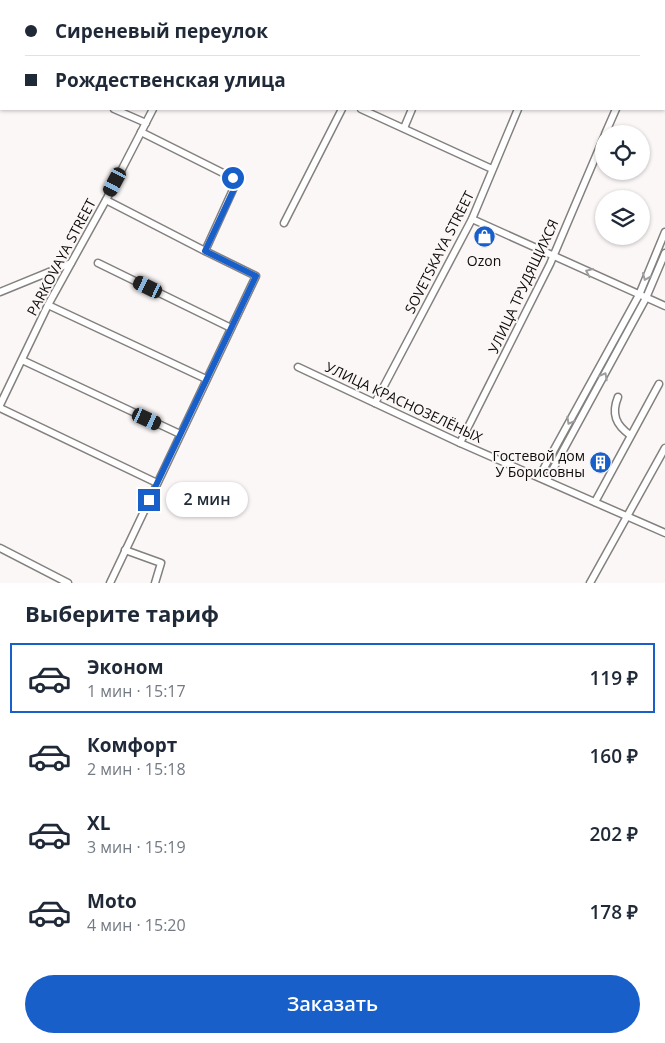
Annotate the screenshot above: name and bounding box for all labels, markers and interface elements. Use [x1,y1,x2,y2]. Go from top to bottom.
text: Сиреневый переулок [55,18,268,44]
text: Рождественская улица [55,67,286,93]
map controls [595,125,650,245]
button: locate [595,125,650,180]
car [101,165,128,199]
route start [222,167,244,189]
street label: SOVETSKAYA STREET [400,187,478,317]
button: layers [595,190,650,245]
street label: PARKOVAYA STREET [22,195,100,319]
street label: УЛИЦА ТРУДЯЩИХСЯ [484,216,562,356]
shop icon: Ozon [472,225,496,249]
place label: Ozon [467,251,501,270]
one-way arrow [585,267,594,278]
one-way arrow [642,272,653,281]
car [131,274,164,300]
street label: УЛИЦА КРАСНОЗЕЛЁНЫХ [322,357,487,447]
one-way arrow [598,372,608,381]
car [130,406,163,432]
one-way arrow [566,415,576,424]
place label: Гостевой дом У Борисовны [492,446,585,481]
building icon: Гостевой дом У Борисовны [589,451,613,475]
callout: 2 мин [166,482,249,518]
text: 2 мин [183,488,231,510]
route end [138,489,160,511]
text: Выберите тариф [25,598,219,628]
text: Эконом [87,654,164,680]
icon: car [27,656,72,701]
text: 119 ₽ [589,665,638,691]
text: 1 мин · 15:17 [87,680,186,702]
text: Комфорт [87,732,177,758]
icon: car [27,734,72,779]
text: 160 ₽ [589,743,638,769]
text: 2 мин · 15:18 [87,758,186,780]
text: XL [87,810,110,836]
icon: car [27,812,72,857]
text: 202 ₽ [589,821,638,847]
text: 3 мин · 15:19 [87,836,186,858]
text: Moto [87,888,137,914]
icon: car [27,890,72,935]
text: 178 ₽ [589,899,638,925]
text: 4 мин · 15:20 [87,914,186,936]
button: Заказать [25,975,640,1033]

